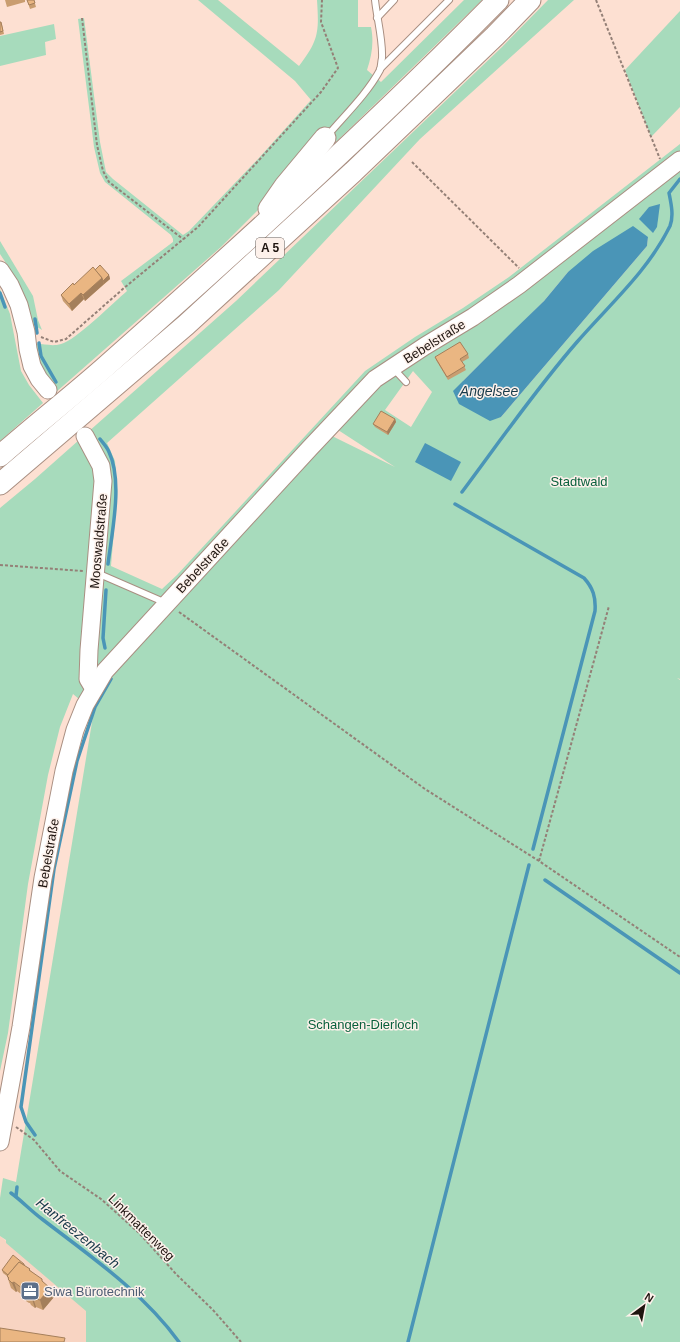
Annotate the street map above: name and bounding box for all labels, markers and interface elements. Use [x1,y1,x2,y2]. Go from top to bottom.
road number: A 5 [256,238,284,258]
street label: Bebelstraße [401,316,468,366]
water label: Angelsee [459,383,518,399]
park label: Stadtwald [550,474,608,489]
street label: Mooswaldstraße [87,493,110,589]
street label: Bebelstraße [173,535,232,596]
street label: Bebelstraße [35,817,62,889]
park label: Schangen-Dierloch [308,1017,418,1032]
street label: Linkmattenweg [105,1191,178,1264]
water label: Hanfreezenbach [33,1194,123,1272]
office icon: Siwa Bürotechnik [19,1280,41,1302]
place label: Siwa Bürotechnik [44,1284,145,1299]
north arrow [624,1286,664,1326]
text: N [643,1290,656,1305]

